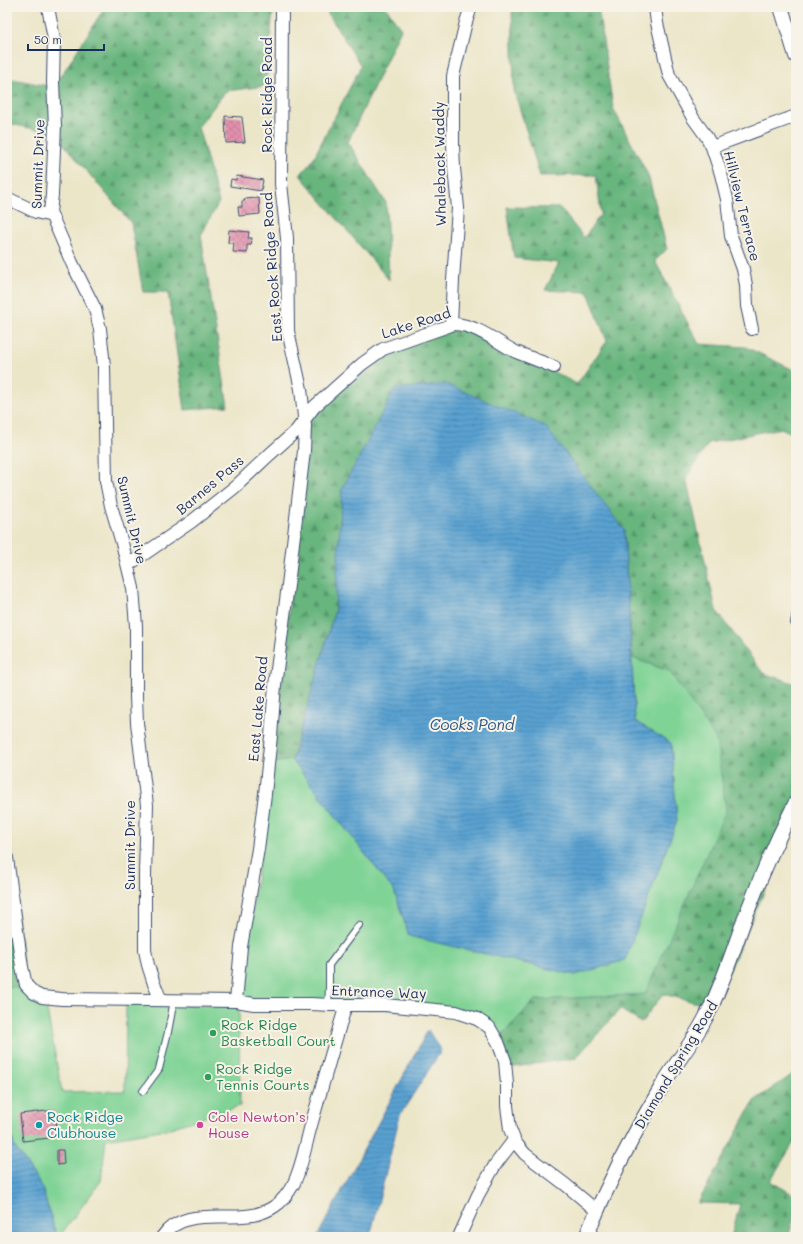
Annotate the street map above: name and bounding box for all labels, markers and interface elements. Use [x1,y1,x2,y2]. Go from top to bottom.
scale bar [28,26,104,52]
text: 50 m [34,31,62,47]
street label: Rock Ridge Road [257,37,276,153]
street label: Whaleback Waddy [429,101,450,227]
street label: Summit Drive [26,119,49,209]
street label: Hillview Terrace [720,149,765,263]
street label: East Rock Ridge Road [257,191,286,342]
street label: Lake Road [379,302,453,343]
street label: Barnes Pass [172,451,248,519]
street label: Summit Drive [113,474,152,566]
street label: East Lake Road [243,655,272,762]
water label: Cooks Pond [430,714,516,734]
street label: Summit Drive [120,800,139,890]
street label: Entrance Way [331,980,427,1003]
street label: Diamond Spring Road [630,997,721,1132]
place label: Rock Ridge Basketball Court [221,1015,336,1050]
marker: Rock Ridge Basketball Court [208,1028,218,1038]
place label: Rock Ridge Tennis Courts [216,1059,310,1094]
marker: Rock Ridge Tennis Courts [203,1072,213,1082]
place label: Rock Ridge Clubhouse [47,1107,123,1142]
place label: Cole Newton’s House [208,1107,306,1142]
marker: Rock Ridge Clubhouse [34,1120,44,1130]
marker: Cole Newton’s House [195,1120,205,1130]

